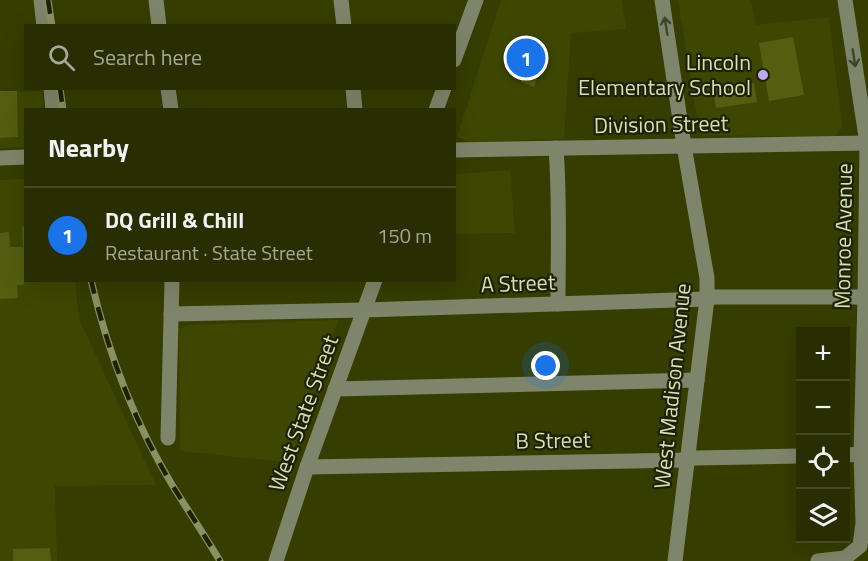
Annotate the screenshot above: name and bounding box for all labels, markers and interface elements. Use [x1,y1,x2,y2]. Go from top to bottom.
one-way arrow [661,16,672,36]
search box [24,24,456,90]
pin: 1 [506,36,546,80]
text: Search here [93,40,202,74]
icon: search [45,41,78,74]
place label: Lincoln Elementary School [578,45,751,104]
one-way arrow [849,47,860,67]
marker: Lincoln Elementary School [756,68,770,82]
street label: Division Street [593,106,729,142]
text: Nearby [48,128,129,167]
street label: Monroe Avenue [825,163,861,309]
text: DQ Grill & Chill [105,203,244,237]
text: 1 [62,220,73,251]
text: 150 m [377,220,432,251]
text: Restaurant · State Street [105,237,313,268]
street label: A Street [480,265,556,301]
street label: West Madison Avenue [644,282,700,490]
map controls [796,327,850,543]
button: + [796,327,850,381]
street label: West State Street [259,330,347,496]
your location [531,351,560,380]
button: − [796,381,850,435]
street label: B Street [515,422,591,458]
button: locate [796,435,850,489]
button: layers [796,489,850,543]

